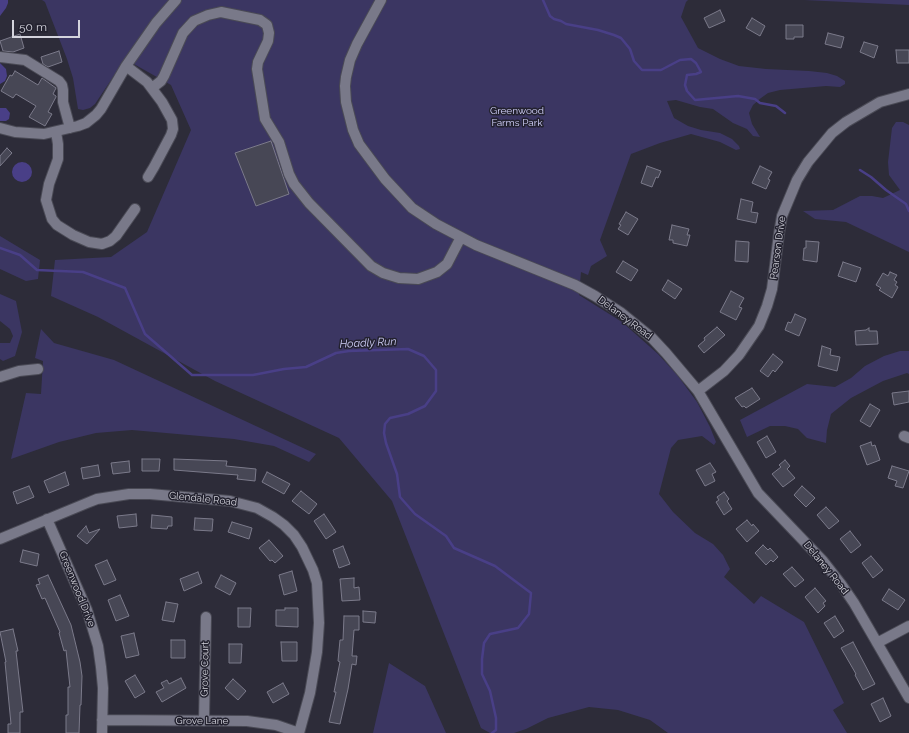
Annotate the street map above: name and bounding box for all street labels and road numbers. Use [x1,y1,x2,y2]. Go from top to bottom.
street label: Pearson Drive [768,215,788,281]
street label: Delaney Road [596,294,654,342]
street label: Glendale Road [168,489,238,509]
street label: Delaney Road [801,539,851,597]
street label: Greenwood Drive [56,549,98,629]
street label: Grove Court [199,641,211,697]
street label: Grove Lane [176,715,228,727]

